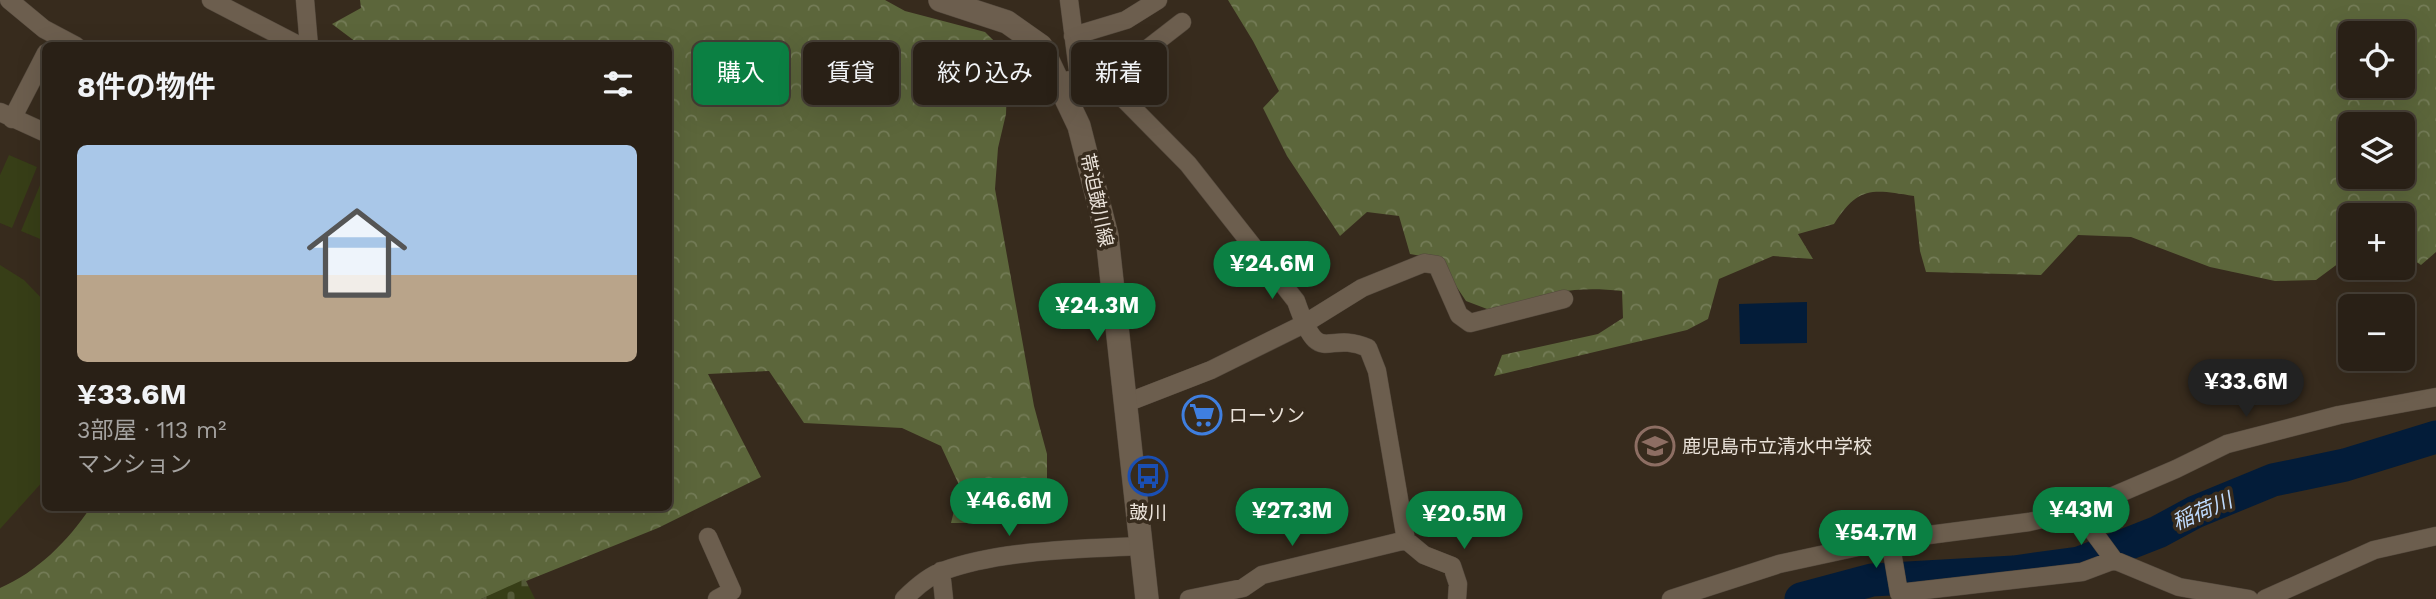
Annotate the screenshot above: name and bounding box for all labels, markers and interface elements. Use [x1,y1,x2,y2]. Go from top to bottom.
map controls [2338,21,2415,371]
button: locate [2338,21,2415,98]
chip: 購入 [693,42,789,105]
chip: 賃貸 [803,42,899,105]
chip: 絞り込み [913,42,1057,105]
chip: 新着 [1071,42,1167,105]
icon: filters [599,65,637,103]
text: 8件の物件 [77,69,216,104]
button: layers [2338,112,2415,189]
street label: 帯迫皷川線 [1076,151,1118,249]
icon: home [294,190,420,316]
button: + [2338,203,2415,280]
pin: ¥24.6M [1215,242,1329,301]
text: ¥24.6M [1229,250,1315,277]
pin: ¥24.3M [1040,284,1154,343]
text: ¥24.3M [1055,292,1139,319]
button: − [2338,294,2415,371]
pin: ¥33.6M [2189,360,2303,419]
text: ¥33.6M [2204,368,2288,395]
text: ¥33.6M [77,376,187,411]
supermarket icon: ローソン [1181,394,1223,436]
place label: ローソン [1229,404,1305,427]
text: 3部屋 · 113 m² [77,417,226,444]
school or university icon: 鹿児島市立清水中学校 [1634,425,1676,467]
place label: 鹿児島市立清水中学校 [1682,435,1872,458]
text: マンション [77,451,192,478]
bus stop icon: 皷川 [1127,455,1169,497]
pin: ¥46.6M [952,478,1066,538]
water label: 稲荷川 [2168,486,2238,535]
text: ¥46.6M [966,487,1052,514]
pin: ¥43M [2040,488,2122,547]
pin: ¥27.3M [1235,489,1349,548]
pin: ¥20.5M [1407,491,1521,551]
text: ¥43M [2049,496,2113,523]
text: ¥27.3M [1251,497,1333,524]
text: ¥20.5M [1422,500,1506,527]
place label: 皷川 [1129,501,1167,524]
pin: ¥54.7M [1819,510,1933,570]
text: ¥54.7M [1835,519,1917,546]

